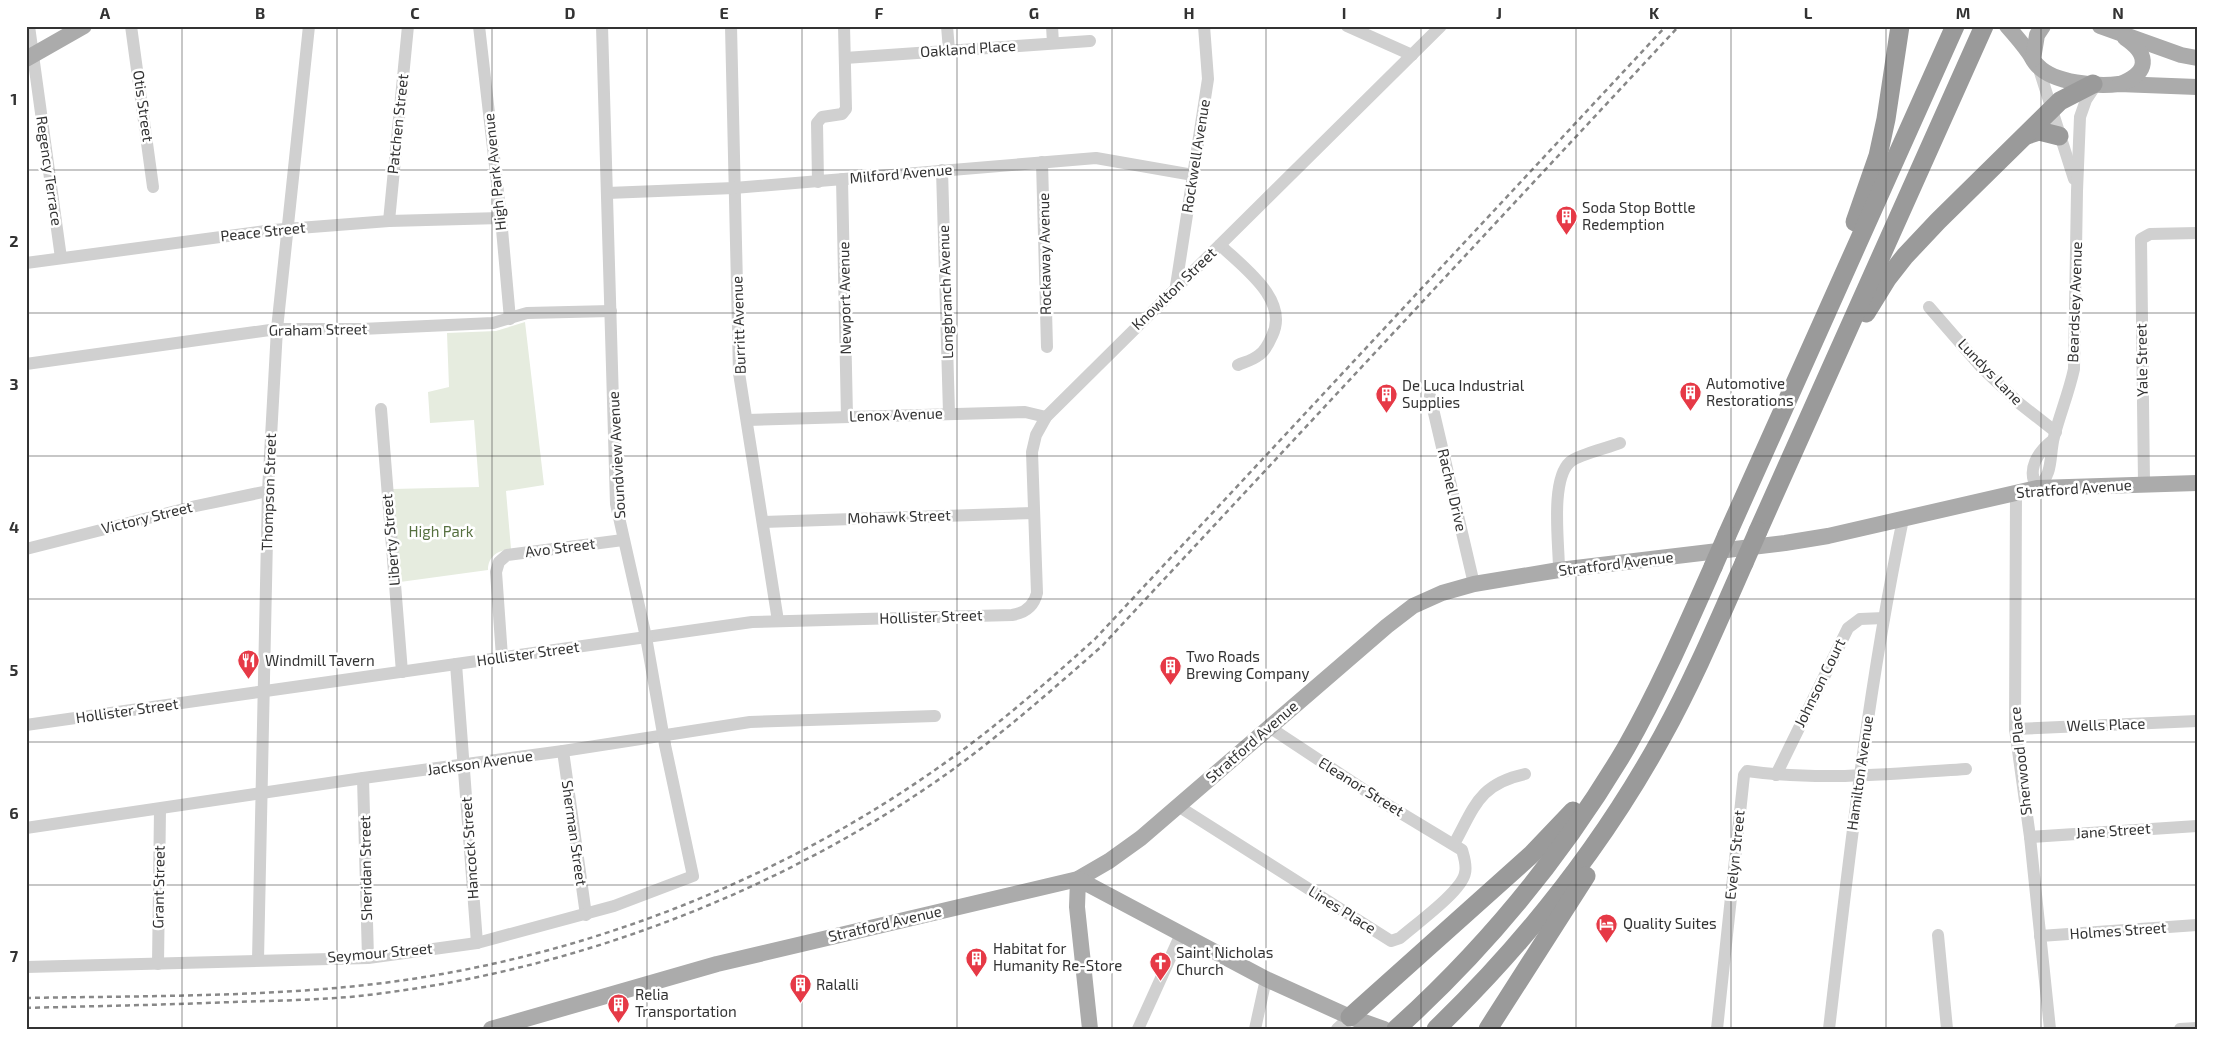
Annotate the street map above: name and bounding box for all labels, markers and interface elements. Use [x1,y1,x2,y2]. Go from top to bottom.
text: A [100,3,111,22]
text: B [255,3,265,22]
text: C [410,3,420,22]
text: D [565,3,576,22]
text: E [719,3,729,22]
text: F [875,3,884,22]
text: G [1029,3,1039,22]
text: H [1183,3,1195,22]
text: I [1342,3,1346,22]
text: J [1496,3,1502,22]
text: K [1649,3,1660,22]
text: L [1804,3,1813,22]
text: M [1956,3,1970,22]
text: N [2112,3,2124,22]
street label: Oakland Place [919,36,1016,60]
street label: Otis Street [130,69,158,143]
street label: Patchen Street [383,73,411,175]
text: 1 [11,89,17,108]
street label: Rockwell Avenue [1177,98,1213,214]
street label: High Park Avenue [479,113,509,232]
street label: Regency Terrace [33,115,67,227]
street label: Milford Avenue [849,160,953,186]
street label: Rockaway Avenue [1034,193,1054,315]
place label: Soda Stop Bottle Redemption [1582,198,1695,233]
building icon: Soda Stop Bottle Redemption [1554,205,1578,236]
street label: Peace Street [220,218,307,244]
street label: Longbranch Avenue [934,225,956,359]
text: 2 [9,231,19,250]
street label: Newport Avenue [834,241,854,355]
street label: Beardsley Avenue [2063,241,2085,363]
street label: Knowlton Street [1127,243,1220,333]
street label: Burritt Avenue [727,276,749,374]
street label: Graham Street [268,319,368,339]
street label: Yale Street [2131,323,2151,397]
street label: Lundys Lane [1955,334,2027,408]
text: 3 [9,374,19,393]
place label: Automotive Restorations [1706,374,1794,409]
place label: De Luca Industrial Supplies [1402,376,1525,411]
building icon: Automotive Restorations [1678,381,1702,412]
building icon: De Luca Industrial Supplies [1374,383,1398,414]
street label: Soundview Avenue [604,391,628,519]
street label: Lenox Avenue [849,403,943,425]
street label: Thompson Street [257,433,279,551]
street label: Rachel Drive [1435,447,1471,533]
street label: Stratford Avenue [2016,475,2132,501]
street label: Liberty Street [377,493,403,587]
street label: Victory Street [99,497,194,537]
street label: Mohawk Street [847,505,951,527]
text: 4 [9,517,19,536]
park label: High Park [409,522,474,540]
street label: Avo Street [524,534,596,560]
street label: Stratford Avenue [1557,547,1674,579]
street label: Hollister Street [879,605,983,627]
street label: Johnson Court [1790,635,1848,730]
street label: Hollister Street [475,637,581,669]
place label: Two Roads Brewing Company [1186,647,1310,682]
restaurant icon: Windmill Tavern [237,649,261,680]
place label: Windmill Tavern [265,651,375,669]
building icon: Two Roads Brewing Company [1158,654,1182,685]
text: 5 [10,660,19,679]
street label: Hollister Street [74,694,180,726]
street label: Stratford Avenue [1202,696,1301,786]
street label: Sherwood Place [2005,706,2035,816]
street label: Hamilton Avenue [1842,714,1876,831]
street label: Wells Place [2066,714,2146,734]
street label: Jackson Avenue [426,746,534,778]
street label: Eleanor Street [1316,753,1408,820]
street label: Sherman Street [559,779,591,887]
street label: Hancock Street [456,796,482,900]
text: 6 [9,803,19,822]
street label: Evelyn Street [1720,809,1748,901]
street label: Sheridan Street [355,815,375,921]
street label: Jane Street [2075,818,2151,842]
street label: Grant Street [148,845,168,929]
street label: Lines Place [1306,881,1380,937]
street label: Stratford Avenue [826,901,943,945]
hotel icon: Quality Suites [1595,912,1619,943]
place label: Quality Suites [1623,914,1717,933]
street label: Holmes Street [2069,918,2167,942]
street label: Seymour Street [327,938,433,966]
place label: Habitat for Humanity Re-Store [993,939,1122,974]
place label: Saint Nicholas Church [1176,943,1273,978]
text: 7 [10,946,19,965]
building icon: Habitat for Humanity Re-Store [965,946,989,977]
church icon: Saint Nicholas Church [1148,950,1172,981]
building icon: Ralalli [788,973,812,1004]
place label: Ralalli [816,975,859,993]
place label: Relia Transportation [635,985,737,1020]
building icon: Relia Transportation [607,992,631,1023]

